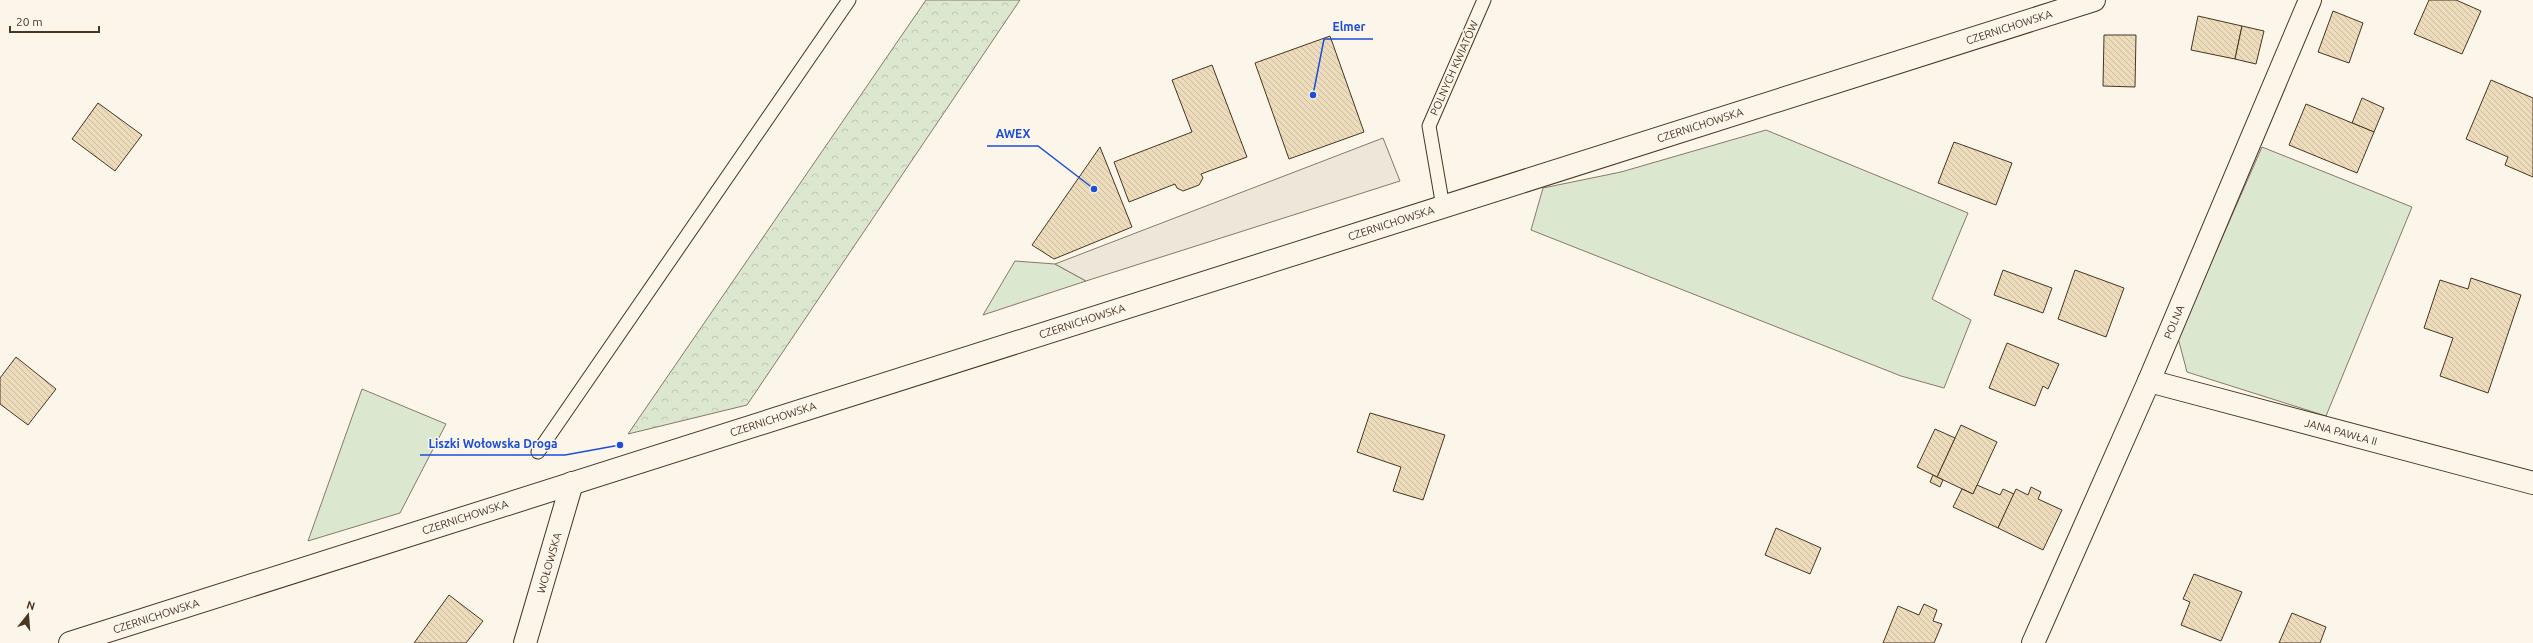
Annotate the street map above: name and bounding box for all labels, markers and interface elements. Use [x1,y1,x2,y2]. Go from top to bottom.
street label: CZERNICHOWSKA [1964,7,2054,47]
scale bar [10,8,99,34]
text: 20 m [16,15,43,28]
callout: Elmer [1324,15,1373,39]
street label: POLNYCH KWIATÓW [1427,18,1480,117]
text: Elmer [1333,20,1366,33]
street label: CZERNICHOWSKA [1655,105,1745,145]
callout: AWEX [987,122,1038,146]
text: AWEX [996,127,1030,140]
street label: CZERNICHOWSKA [1346,203,1436,243]
street label: CZERNICHOWSKA [1037,301,1127,341]
street label: POLNA [2161,302,2187,341]
street label: CZERNICHOWSKA [728,399,818,439]
street label: JANA PAWŁA II [2303,417,2379,447]
callout: Liszki Wołowska Droga [420,431,565,455]
text: Liszki Wołowska Droga [428,437,558,450]
street label: CZERNICHOWSKA [420,497,510,537]
street label: WOŁOWSKA [535,530,564,595]
north arrow [8,595,48,635]
street label: CZERNICHOWSKA [111,596,201,636]
text: N [25,598,37,612]

